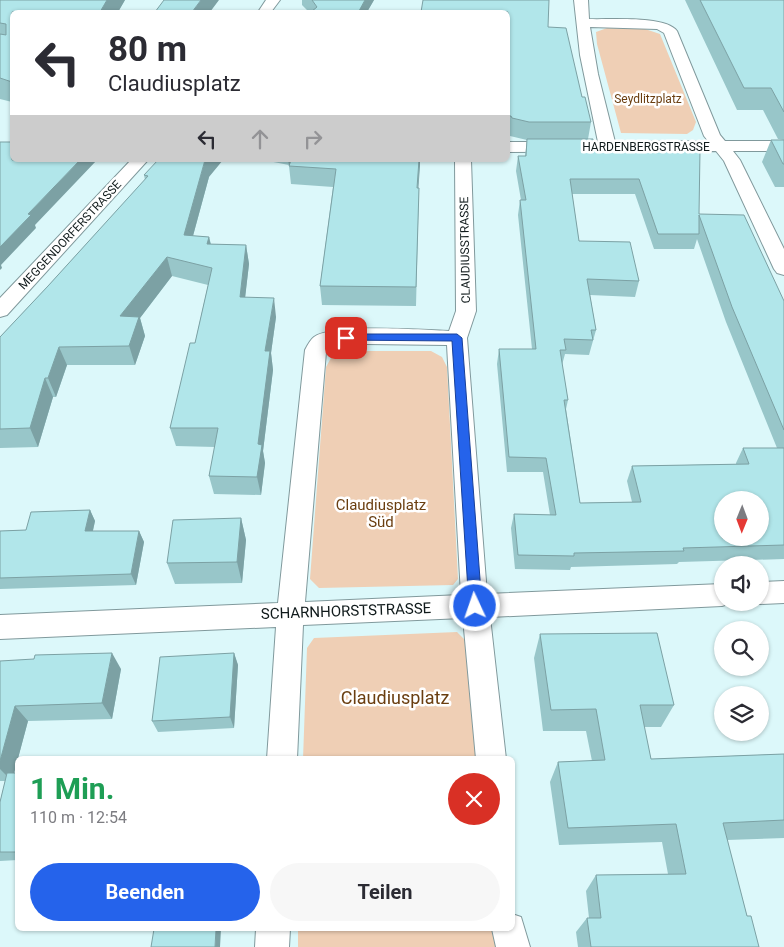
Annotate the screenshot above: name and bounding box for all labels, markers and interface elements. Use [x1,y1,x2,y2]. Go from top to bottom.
text: 80 m [108,29,187,70]
icon: left [25,30,90,95]
text: Claudiusplatz [108,71,241,96]
park label: Seydlitzplatz [614,92,682,106]
icon: left [193,125,221,153]
icon: ahead [246,125,274,153]
icon: right [299,125,327,153]
street label: HARDENBERGSTRASSE [582,140,710,154]
street label: MEGGENDORFERSTRASSE [16,177,124,292]
street label: CLAUDIUSSTRASSE [457,196,473,303]
pin [325,317,367,359]
icon: arrive [332,324,360,352]
north arrow [714,491,769,546]
map controls [714,491,769,741]
park label: Claudiusplatz Süd [336,496,426,531]
button: sound [714,556,769,611]
position arrow [448,579,500,631]
street label: SCHARNHORSTSTRASSE [261,599,432,623]
button: search [714,621,769,676]
button: layers [714,686,769,741]
park label: Claudiusplatz [341,687,449,708]
text: 1 Min. [30,771,114,806]
button: close [448,773,500,825]
text: 110 m · 12:54 [30,808,127,827]
button: Beenden [30,863,260,921]
button: Teilen [270,863,500,921]

